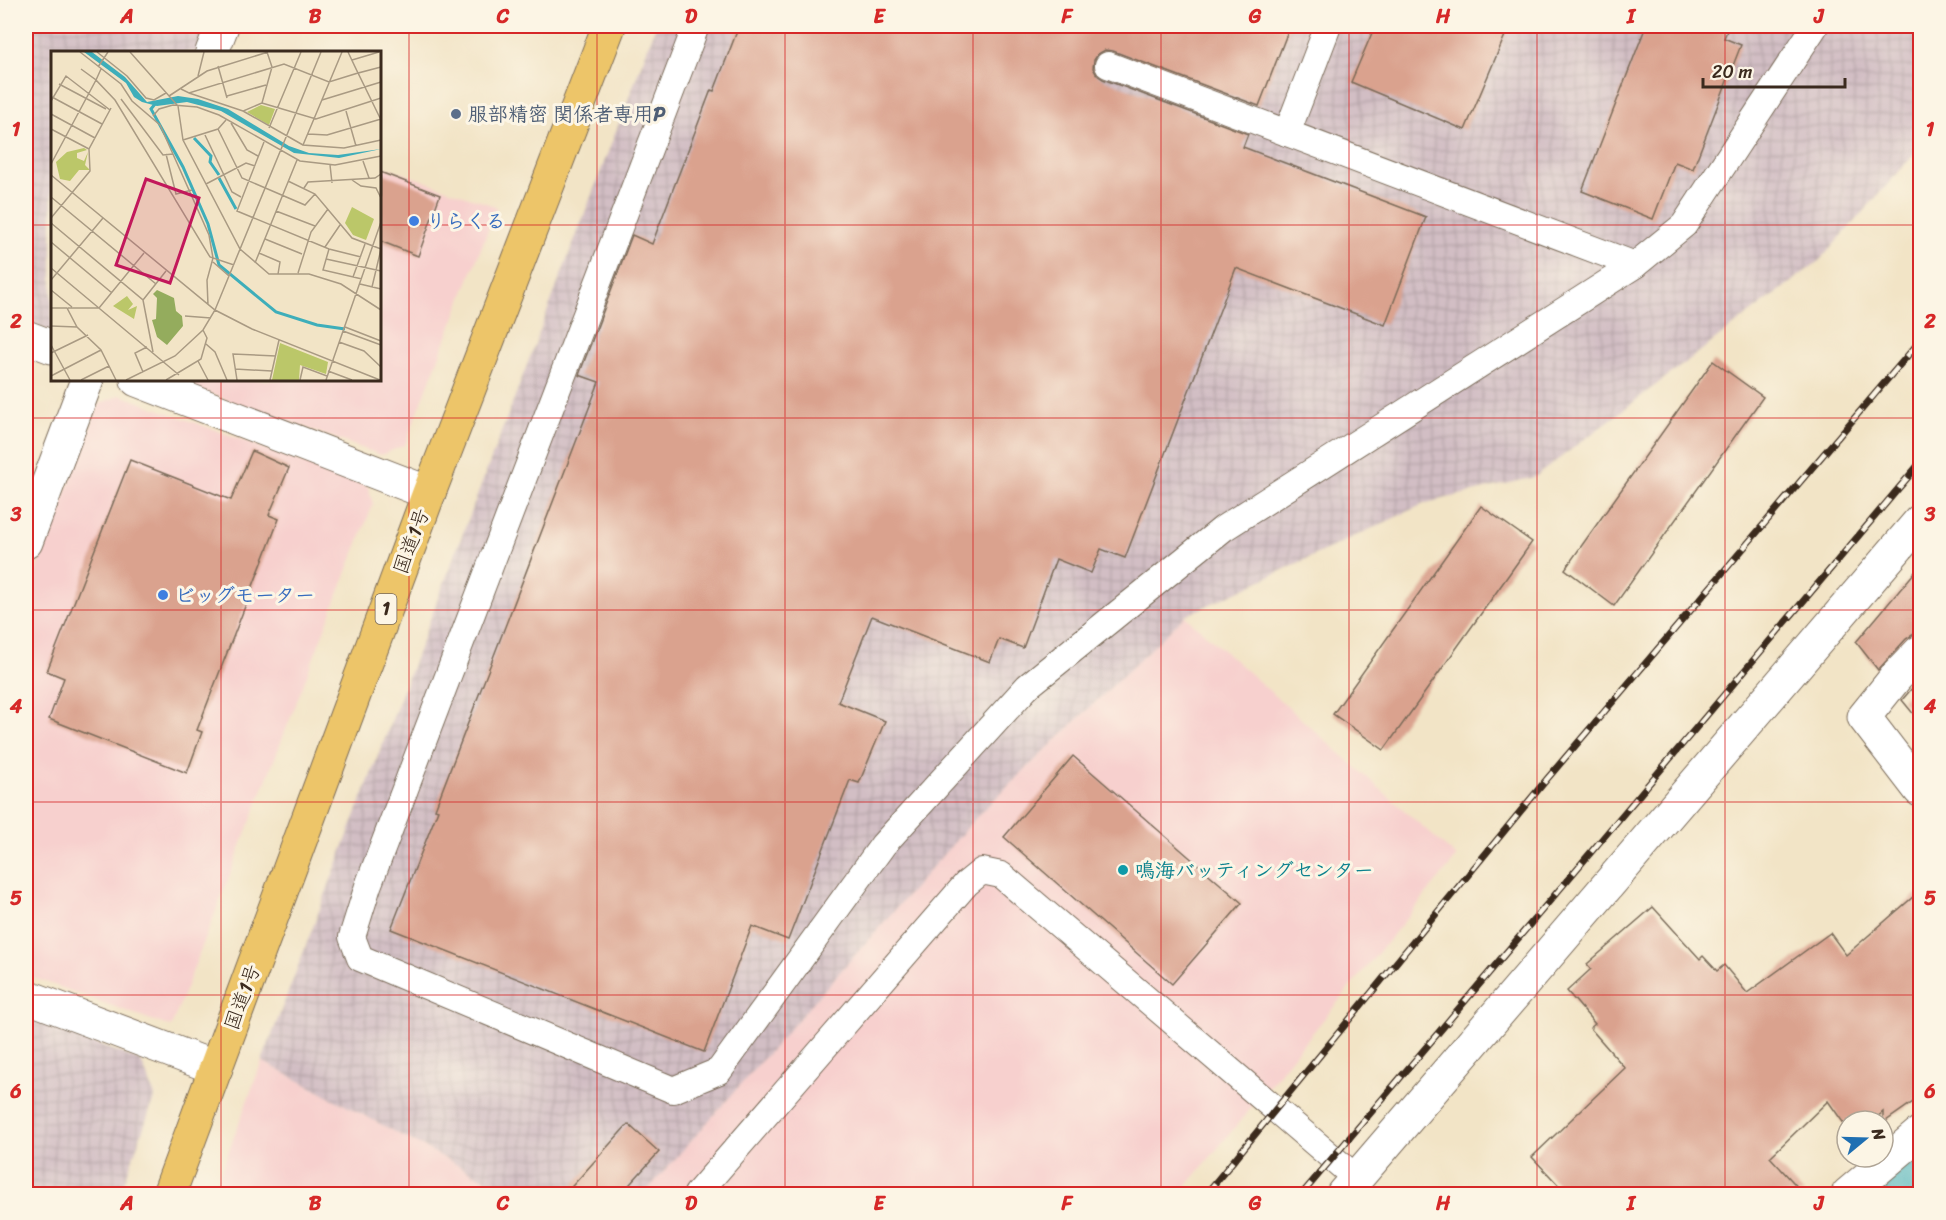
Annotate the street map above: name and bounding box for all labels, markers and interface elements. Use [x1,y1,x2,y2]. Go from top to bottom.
text: A [119,0,134,34]
text: B [309,0,322,34]
text: C [496,0,510,34]
text: D [685,0,698,34]
text: E [873,0,886,34]
text: F [1061,0,1074,34]
text: G [1248,0,1262,34]
text: H [1435,0,1451,34]
text: I [1626,0,1637,34]
text: J [1813,0,1825,34]
inset map [51,51,381,381]
scale bar [1703,51,1846,89]
text: 20 m [1712,56,1752,88]
place label: 服部精密 関係者専用P [468,97,666,132]
marker: 服部精密 関係者専用P [449,107,463,121]
text: 1 [12,112,21,147]
text: 1 [1926,112,1935,147]
place label: りらくる [426,204,506,239]
marker: りらくる [407,214,421,228]
text: 2 [9,304,22,339]
text: 2 [1923,304,1936,339]
text: 3 [10,497,22,532]
text: 3 [1924,497,1936,532]
street label: 国道1号 [383,503,440,579]
place label: ビッグモーター [175,578,315,613]
marker: ビッグモーター [156,588,170,602]
road number: 1 [376,594,396,624]
text: 4 [9,689,23,724]
text: 4 [1923,689,1937,724]
place label: 鳴海バッティングセンター [1135,853,1374,888]
marker: 鳴海バッティングセンター [1116,863,1130,877]
text: 5 [10,881,22,916]
text: 5 [1924,881,1936,916]
street label: 国道1号 [214,959,271,1035]
text: 6 [9,1074,22,1109]
text: 6 [1923,1074,1936,1109]
north arrow [1835,1109,1895,1169]
text: N [1863,1123,1895,1145]
text: A [119,1186,134,1220]
text: B [309,1186,322,1220]
text: C [496,1186,510,1220]
text: D [685,1186,698,1220]
text: E [873,1186,886,1220]
text: F [1061,1186,1074,1220]
text: G [1248,1186,1262,1220]
text: H [1435,1186,1451,1220]
text: I [1626,1186,1637,1220]
text: J [1813,1186,1825,1220]

